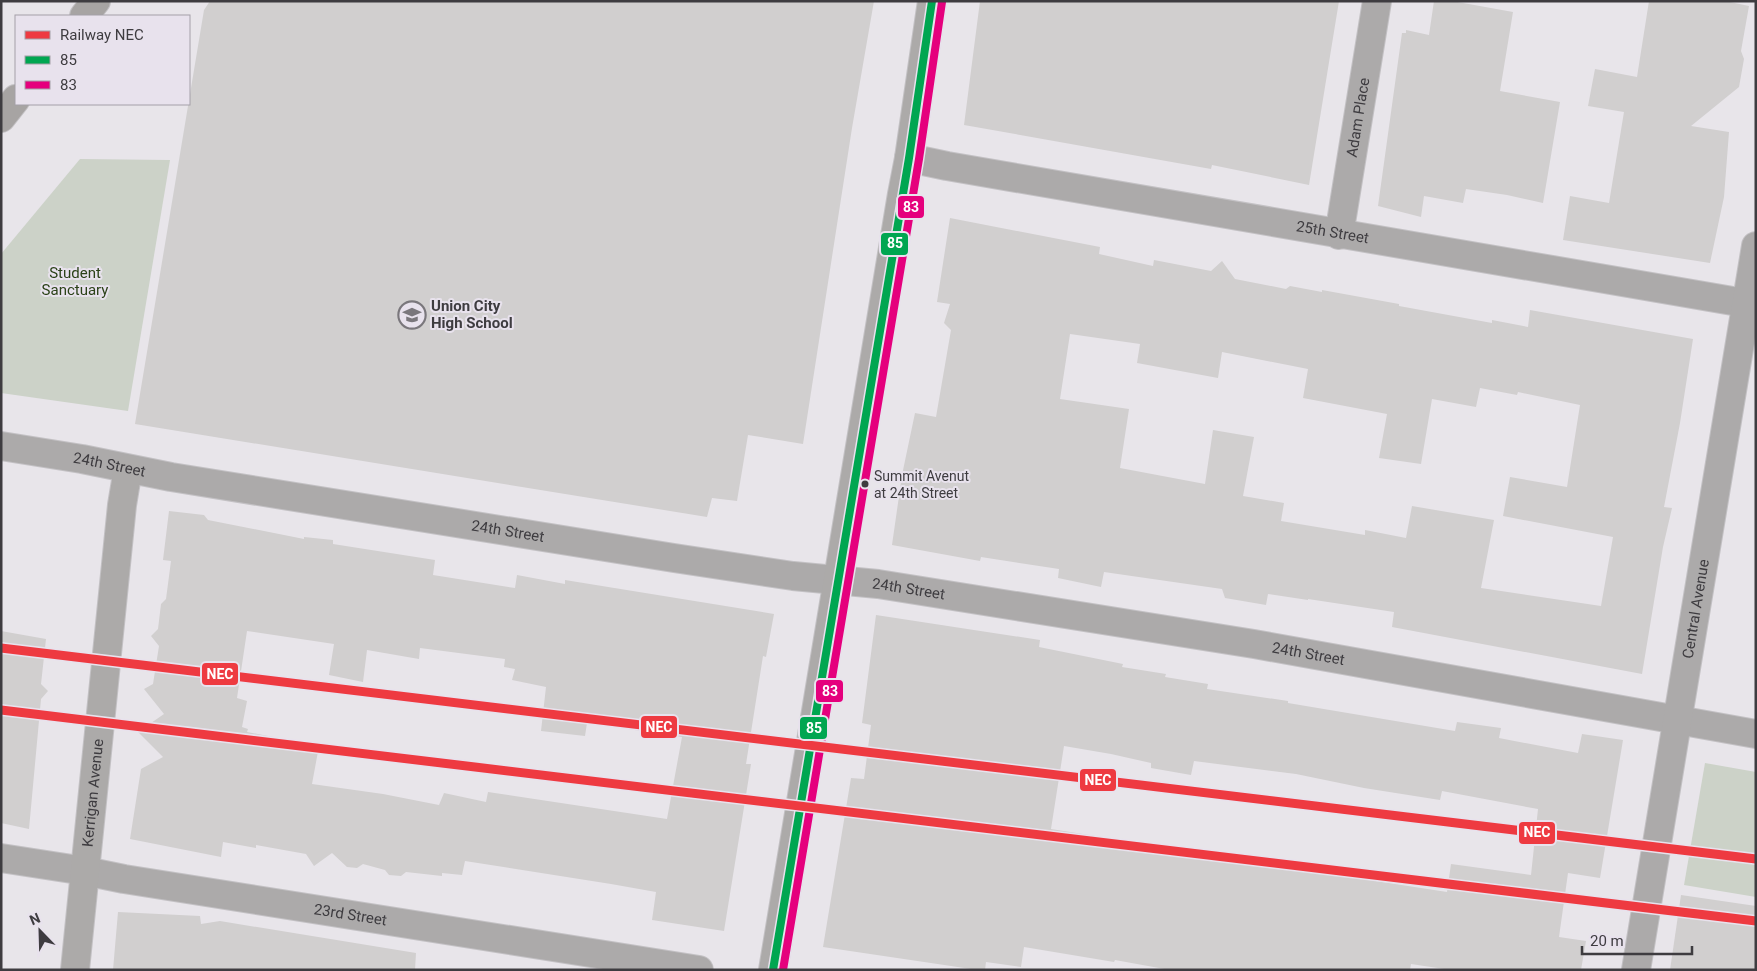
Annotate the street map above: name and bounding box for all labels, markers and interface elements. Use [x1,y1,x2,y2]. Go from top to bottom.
legend [15,15,190,105]
text: Railway NEC [60,26,144,44]
text: 85 [60,51,77,69]
text: 83 [60,76,77,94]
street label: Adam Place [1343,76,1373,159]
line badge: 83 [897,195,925,219]
text: 83 [903,199,919,215]
street label: 25th Street [1295,217,1370,247]
line badge: 85 [880,232,909,256]
text: 85 [887,235,903,251]
park label: Student Sanctuary [42,264,108,299]
place label: Union City High School [431,297,513,332]
school or university icon: Union City High School [397,300,427,330]
street label: 24th Street [72,449,147,481]
place label: Summit Avenut at 24th Street [874,468,969,501]
marker: Summit Avenut at 24th Street [860,479,870,489]
street label: 24th Street [470,517,546,546]
street label: Central Avenue [1679,558,1713,660]
street label: 24th Street [871,574,946,604]
street label: 24th Street [1271,638,1346,669]
line badge: NEC [201,662,239,686]
text: NEC [207,666,233,682]
line badge: 83 [815,679,844,703]
text: 83 [822,683,838,699]
line badge: NEC [640,715,678,739]
line badge: 85 [799,716,828,740]
text: NEC [646,719,672,735]
text: 85 [806,720,822,736]
street label: Kerrigan Avenue [78,738,107,848]
line badge: NEC [1079,768,1117,792]
text: NEC [1085,772,1111,788]
line badge: NEC [1518,821,1556,845]
text: NEC [1524,824,1550,840]
street label: 23rd Street [313,900,388,929]
north arrow [15,906,65,956]
text: N [27,910,43,928]
scale bar [1582,924,1692,956]
text: 20 m [1590,932,1624,950]

